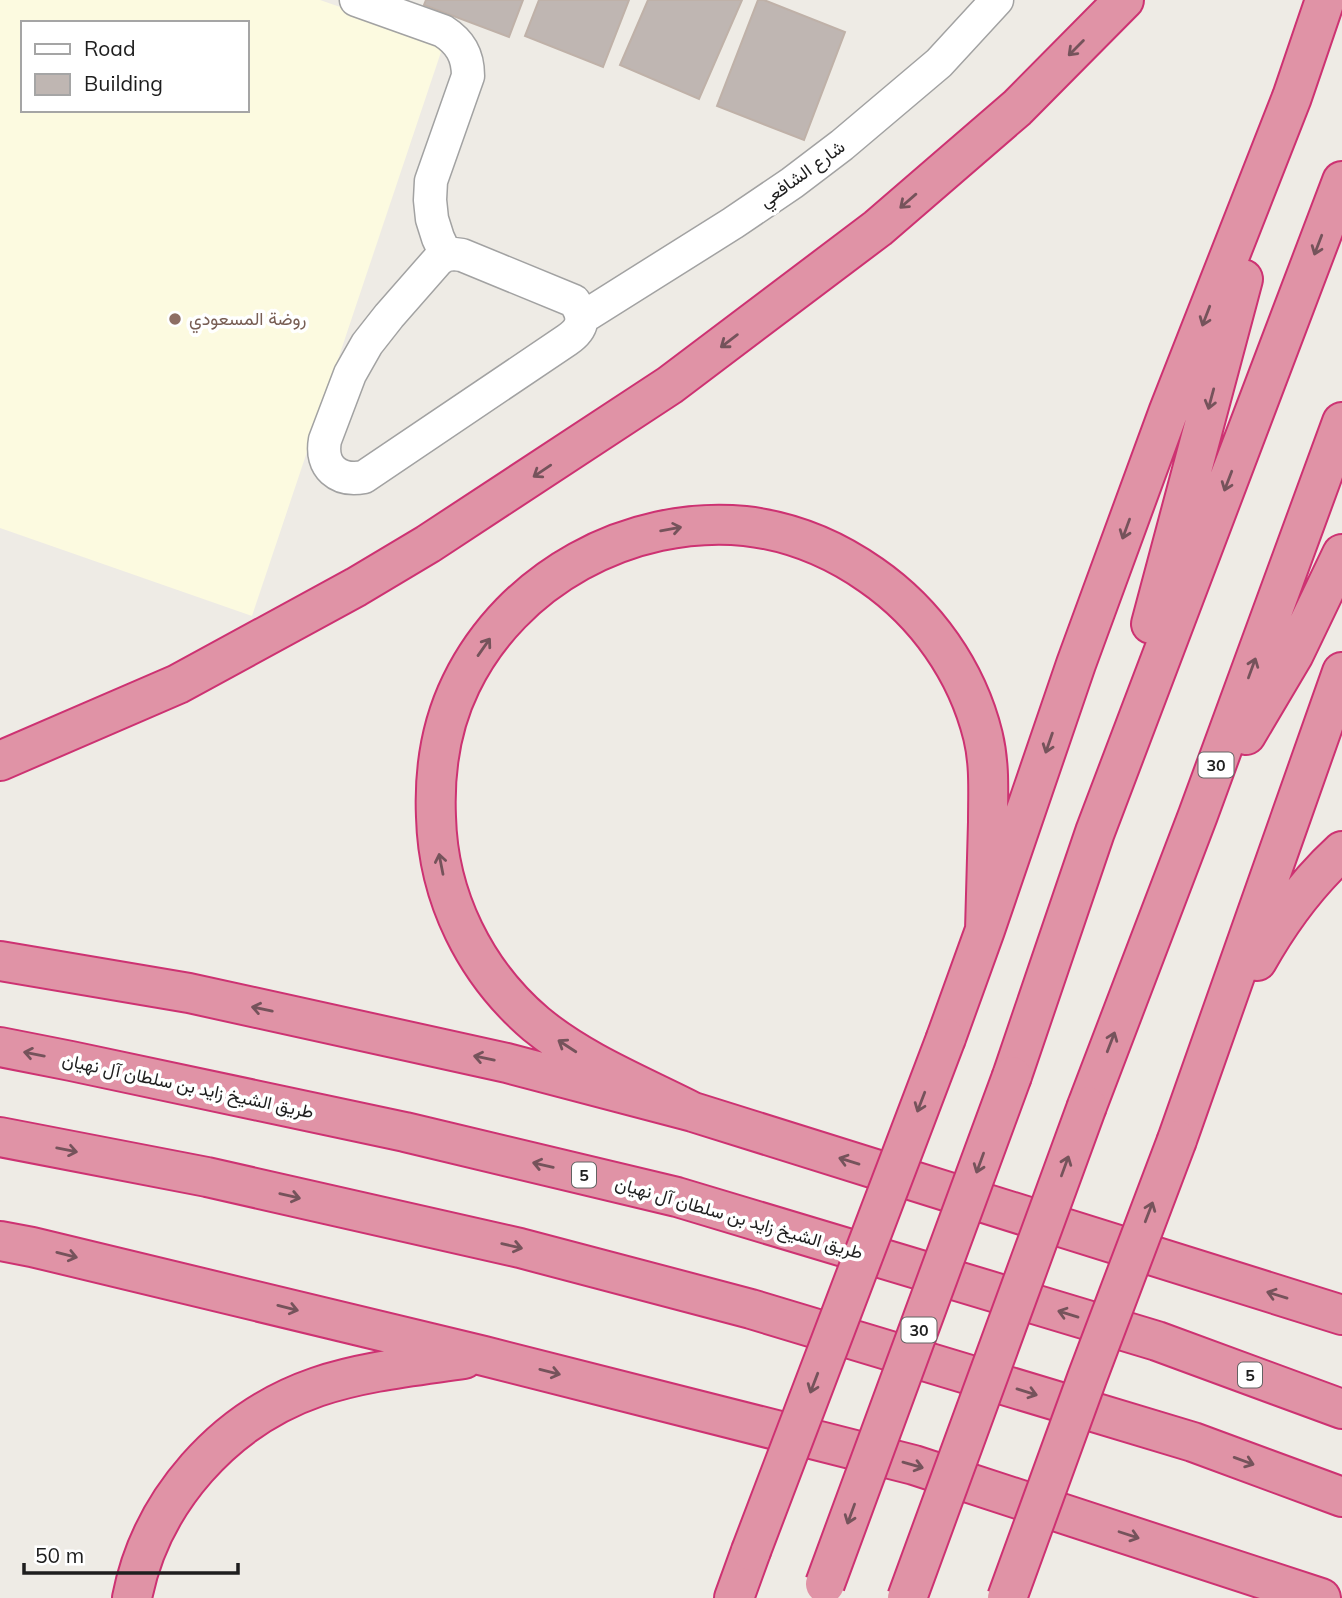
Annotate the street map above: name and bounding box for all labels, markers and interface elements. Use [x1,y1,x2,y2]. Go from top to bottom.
legend [21,21,248,112]
text: Road [84,35,135,61]
one-way arrow [1068,40,1085,57]
text: Building [84,70,163,96]
street label: شارع الشافعي [754,135,851,216]
one-way arrow [899,193,917,209]
one-way arrow [1311,234,1323,256]
one-way arrow [1199,305,1212,326]
place label: روضة المسعودي [189,307,306,334]
marker: روضة المسعودي [167,311,183,327]
one-way arrow [719,333,738,348]
one-way arrow [1204,388,1217,410]
one-way arrow [533,464,552,478]
one-way arrow [1221,469,1234,491]
one-way arrow [1119,517,1131,539]
one-way arrow [659,522,682,535]
one-way arrow [477,638,491,657]
one-way arrow [1246,658,1259,680]
one-way arrow [1042,731,1054,753]
road number: 30 [1198,752,1234,778]
one-way arrow [433,853,447,876]
one-way arrow [251,1002,274,1015]
one-way arrow [1106,1031,1119,1053]
one-way arrow [558,1039,577,1053]
one-way arrow [23,1046,46,1060]
street label: طريق الشيخ زايد بن سلطان آل نهيان [60,1048,316,1124]
one-way arrow [473,1050,496,1064]
one-way arrow [914,1090,927,1112]
one-way arrow [55,1144,78,1157]
one-way arrow [973,1151,986,1173]
one-way arrow [839,1154,861,1166]
one-way arrow [1060,1155,1072,1177]
one-way arrow [532,1158,555,1171]
road number: 5 [572,1162,596,1188]
street label: طريق الشيخ زايد بن سلطان آل نهيان [612,1171,866,1265]
one-way arrow [278,1190,301,1203]
one-way arrow [1144,1202,1157,1224]
one-way arrow [500,1239,523,1253]
one-way arrow [55,1249,78,1262]
one-way arrow [1266,1288,1288,1301]
one-way arrow [276,1302,299,1316]
one-way arrow [1058,1307,1080,1320]
road number: 30 [902,1318,936,1342]
road number: 5 [1238,1362,1262,1387]
one-way arrow [538,1366,561,1379]
one-way arrow [807,1371,820,1393]
one-way arrow [1016,1387,1038,1400]
one-way arrow [1233,1455,1255,1468]
one-way arrow [901,1460,923,1473]
one-way arrow [843,1503,856,1524]
one-way arrow [1118,1529,1140,1542]
scale bar [24,1532,238,1576]
text: 50 m [35,1542,84,1568]

